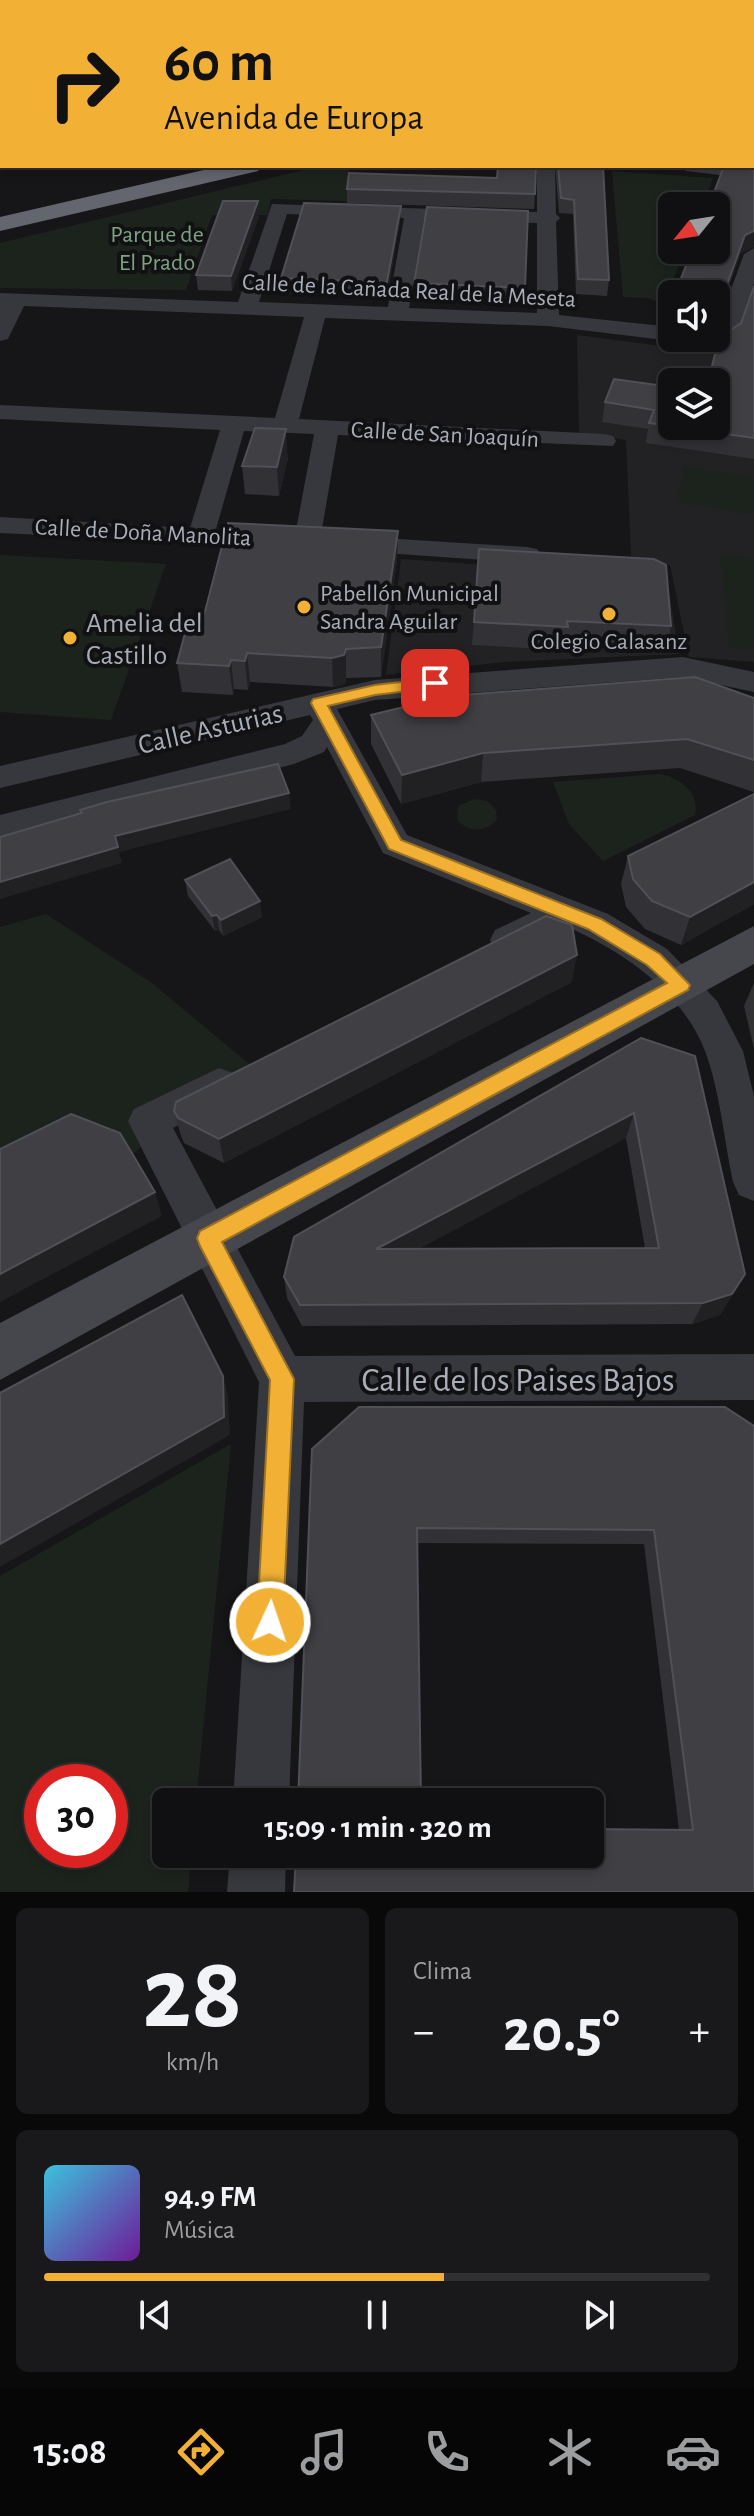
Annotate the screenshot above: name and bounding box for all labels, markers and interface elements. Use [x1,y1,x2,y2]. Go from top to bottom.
icon: right [32,32,136,136]
text: 60 m [164,35,274,91]
text: Avenida de Europa [164,100,424,136]
north arrow [658,192,730,264]
map controls [658,192,730,440]
park label: Parque de El Prado [110,223,204,275]
street label: Calle de la Cañada Real de la Meseta [241,270,576,312]
button: sound [658,280,730,352]
button: layers [658,368,730,440]
street label: Calle de San Joaquín [350,418,540,452]
street label: Calle de Doña Manolita [34,515,252,551]
place label: Pabellón Municipal Sandra Aguilar [320,582,499,634]
marker: Pabellón Municipal Sandra Aguilar [295,598,313,616]
marker: Colegio Calasanz [600,605,618,623]
place label: Amelia del Castillo [86,610,203,670]
marker: Amelia del Castillo [61,629,79,647]
place label: Colegio Calasanz [531,630,687,654]
pin [401,649,469,717]
icon: arrive [413,661,457,705]
street label: Calle Asturias [135,700,285,760]
street label: Calle de los Paises Bajos [361,1364,675,1398]
position arrow [228,1580,312,1664]
speed limit sign: 30 [24,1764,128,1868]
text: 15:09 · 1 min · 320 m [264,1813,492,1843]
text: 28 [142,1943,243,2047]
text: Clima [413,1958,472,1984]
text: 20.5° [503,2002,620,2062]
text: − [413,2010,434,2054]
text: + [689,2010,710,2054]
text: km/h [166,2049,219,2075]
text: 94.9 FM [164,2182,257,2212]
text: Música [164,2217,235,2243]
icon: previous [133,2293,177,2337]
icon: pause [355,2293,399,2337]
icon: next [577,2293,621,2337]
icon: directions [173,2424,229,2480]
icon: music [296,2424,352,2480]
icon: phone [419,2424,475,2480]
icon: climate [542,2424,598,2480]
icon: car [665,2424,721,2480]
text: 15:08 [33,2434,107,2470]

